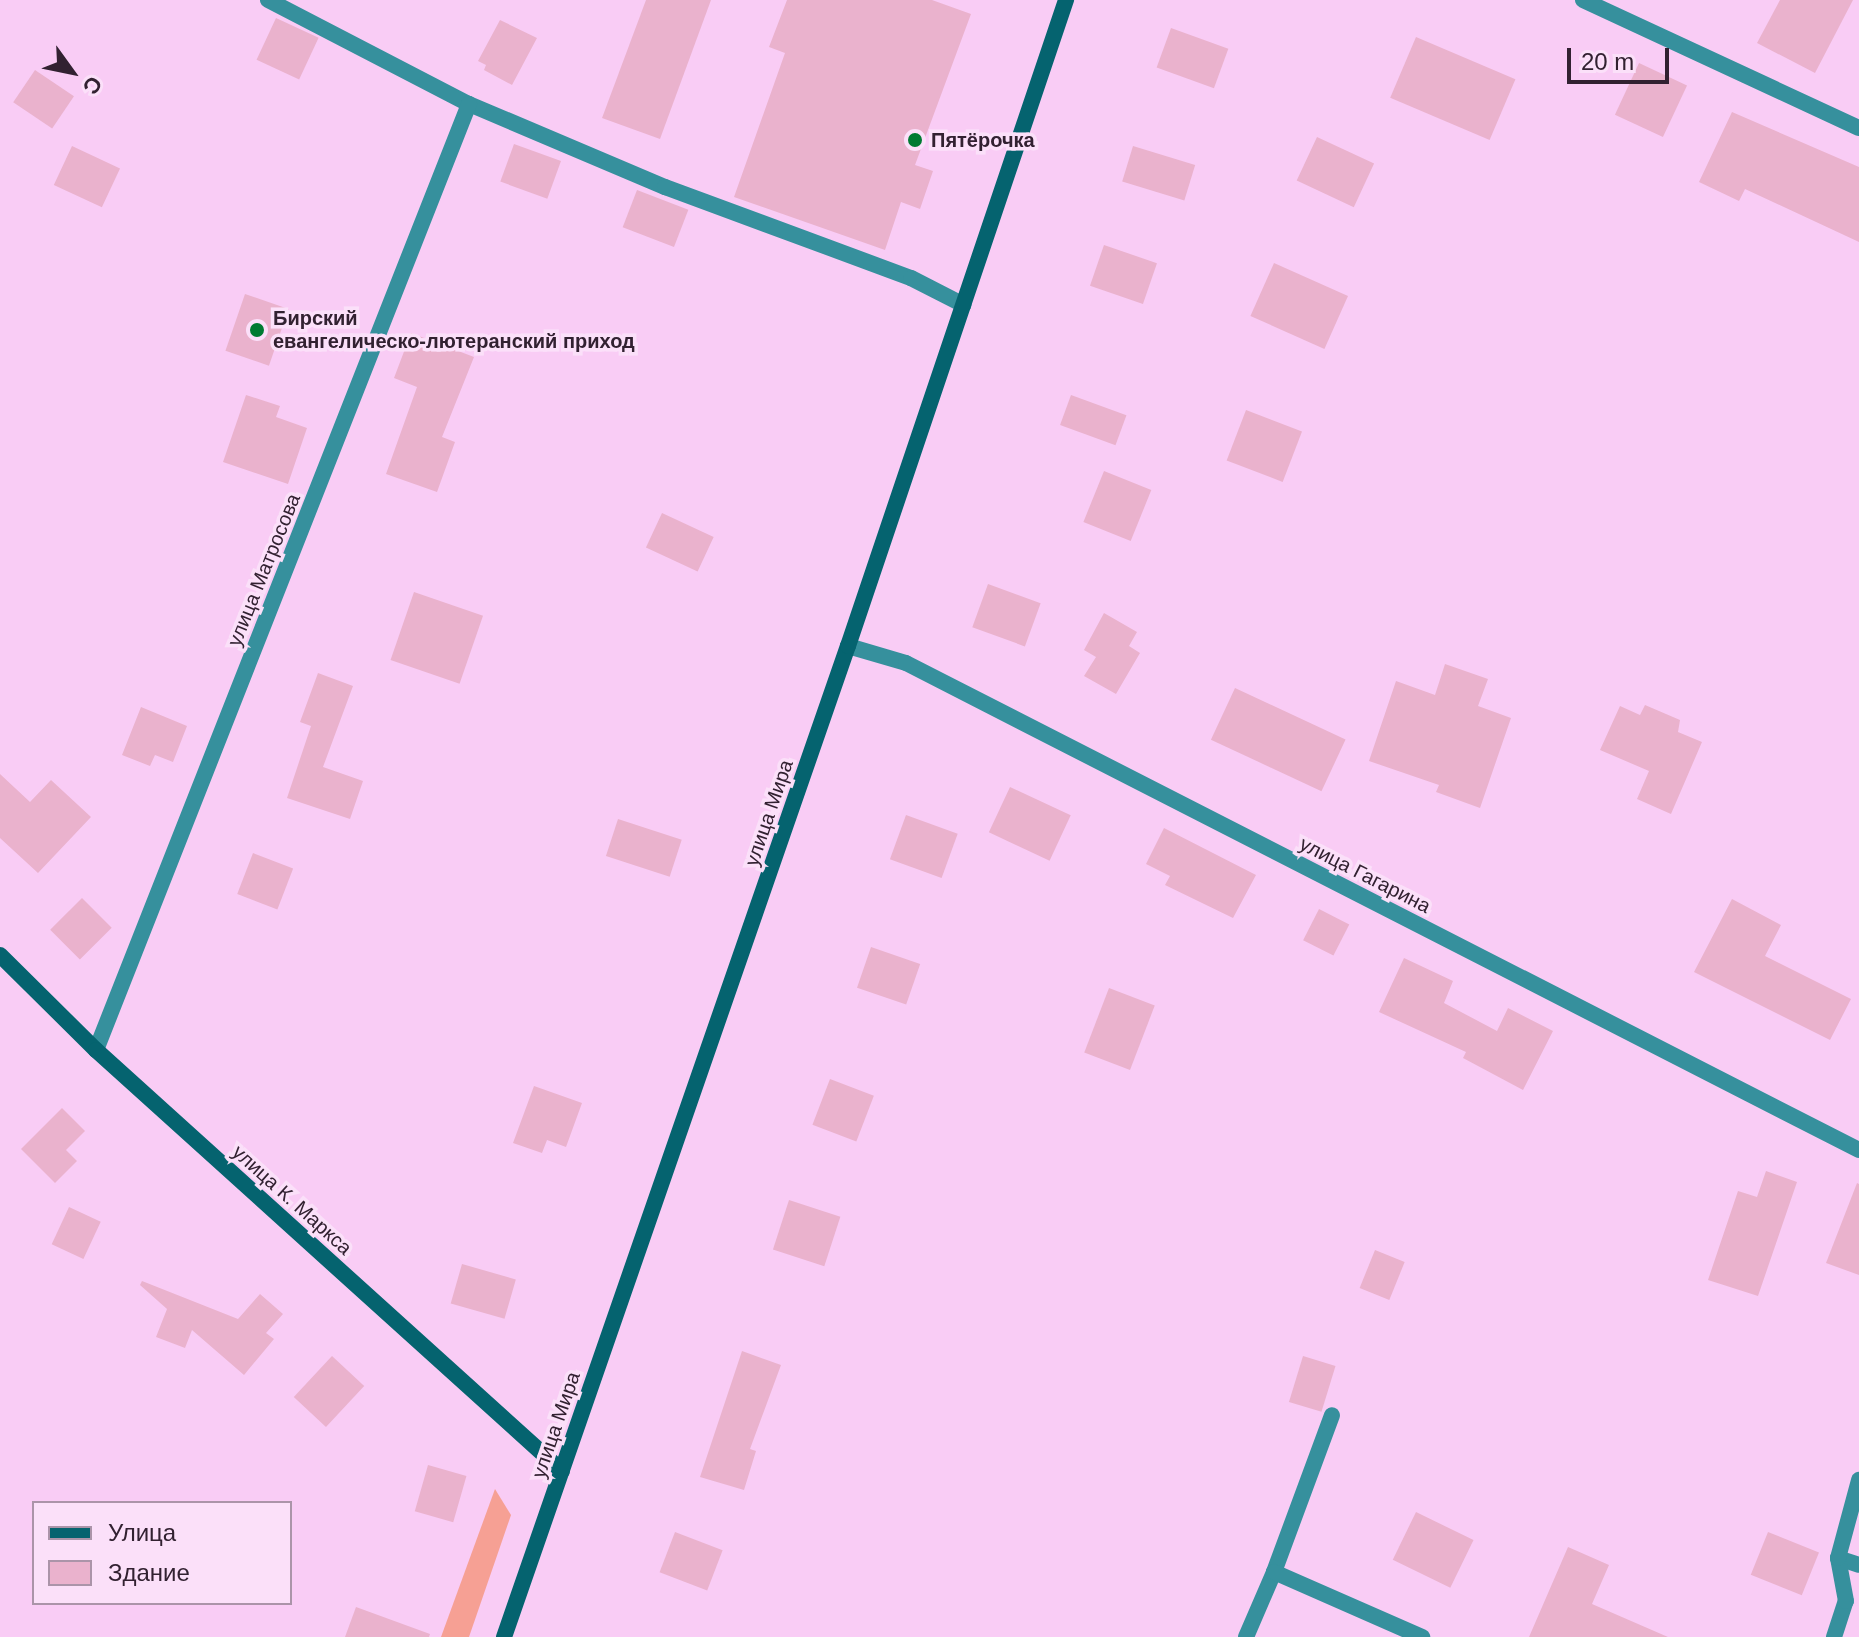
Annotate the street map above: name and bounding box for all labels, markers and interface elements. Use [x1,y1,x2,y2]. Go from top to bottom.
north arrow [32,32,112,112]
scale bar [1571,32,1673,82]
text: 20 m [1581,48,1634,75]
text: С [78,72,107,99]
place label: Пятёрочка [931,128,1035,152]
marker: Пятёрочка [906,131,924,149]
place label: Бирский евангелическо-лютеранский приход [273,306,635,353]
marker: Бирский евангелическо-лютеранский приход [248,321,266,339]
street label: улица Матросова [222,490,306,650]
street label: улица Мира [740,757,798,869]
street label: улица Гагарина [1295,832,1435,918]
street label: улица К. Маркса [227,1140,357,1260]
street label: улица Мира [527,1369,585,1481]
legend [32,1501,292,1605]
text: Улица [108,1519,176,1546]
text: Здание [108,1559,190,1586]

